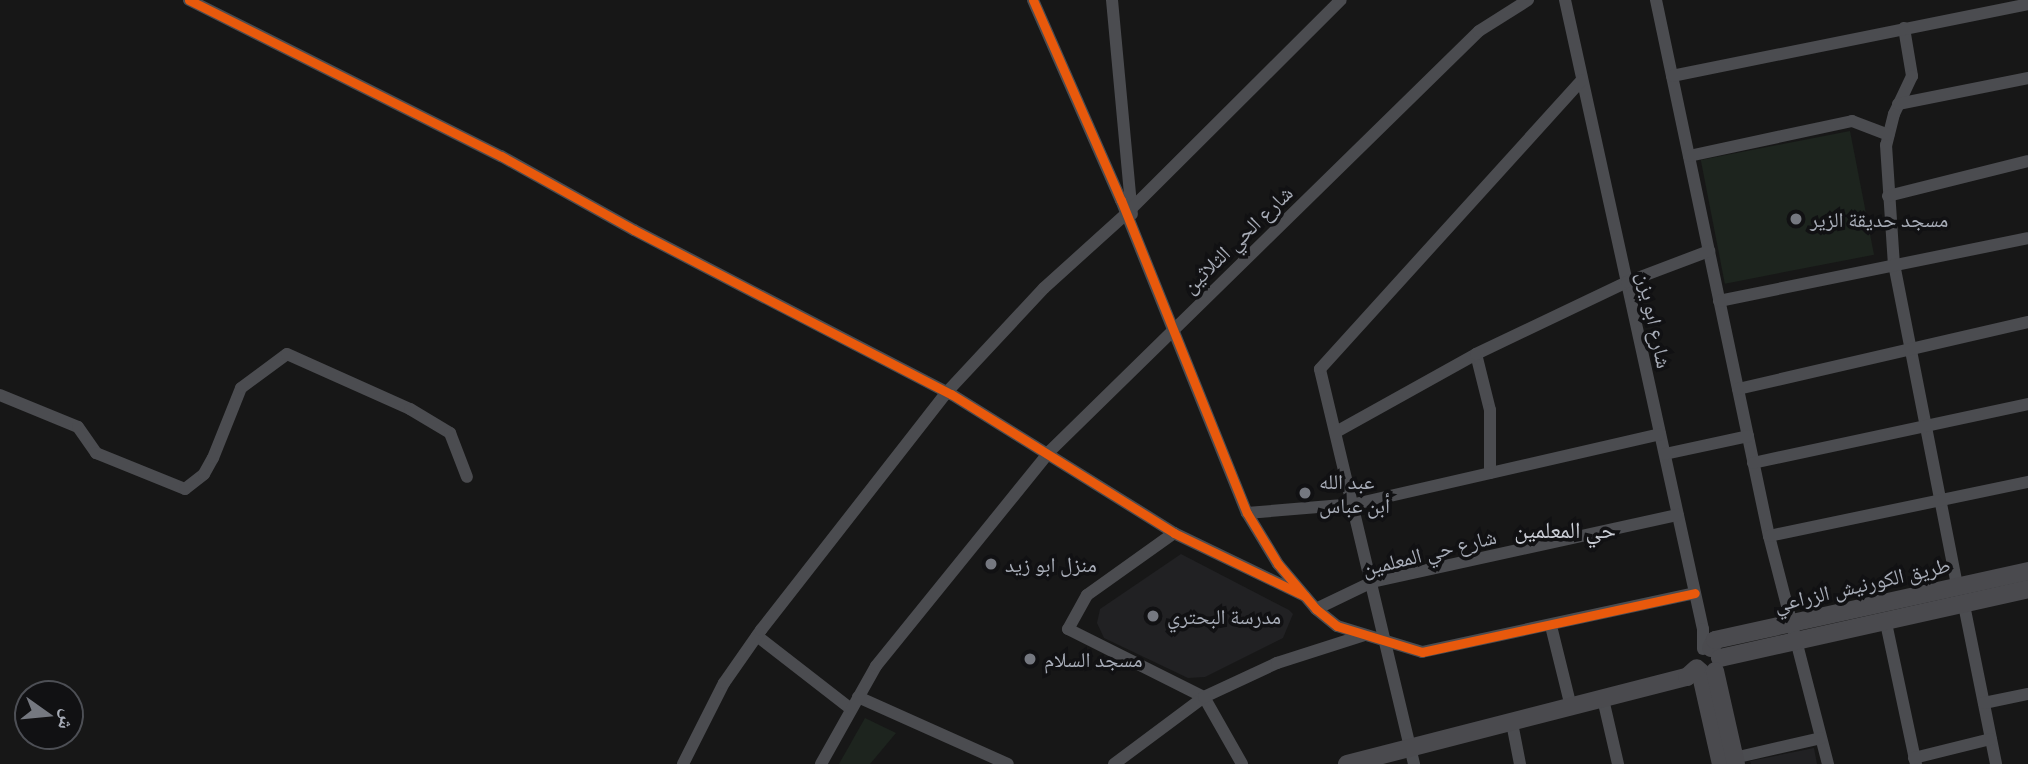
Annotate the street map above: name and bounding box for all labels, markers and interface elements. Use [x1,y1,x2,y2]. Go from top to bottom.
street label: شارع الحي الثلاثين [1176,180,1298,298]
place label: مسجد حديقة الزير [1810,206,1948,232]
marker: مسجد حديقة الزير [1788,211,1804,227]
street label: شارع ابو يزن [1633,270,1677,370]
place label: عبد الله أبن عباس [1319,468,1390,518]
marker: عبد الله أبن عباس [1297,485,1313,501]
district label: حي المعلمين [1514,516,1616,544]
street label: شارع حي المعلمين [1359,523,1499,581]
place label: منزل ابو زيد [1005,551,1097,577]
street label: طريق الكورنيش الزراعي [1771,551,1953,617]
marker: منزل ابو زيد [983,556,999,572]
place label: مدرسة البحتري [1167,603,1281,629]
marker: مدرسة البحتري [1145,608,1161,624]
place label: مسجد السلام [1044,646,1143,672]
marker: مسجد السلام [1022,651,1038,667]
north arrow [14,680,84,750]
text: ش [51,707,84,734]

